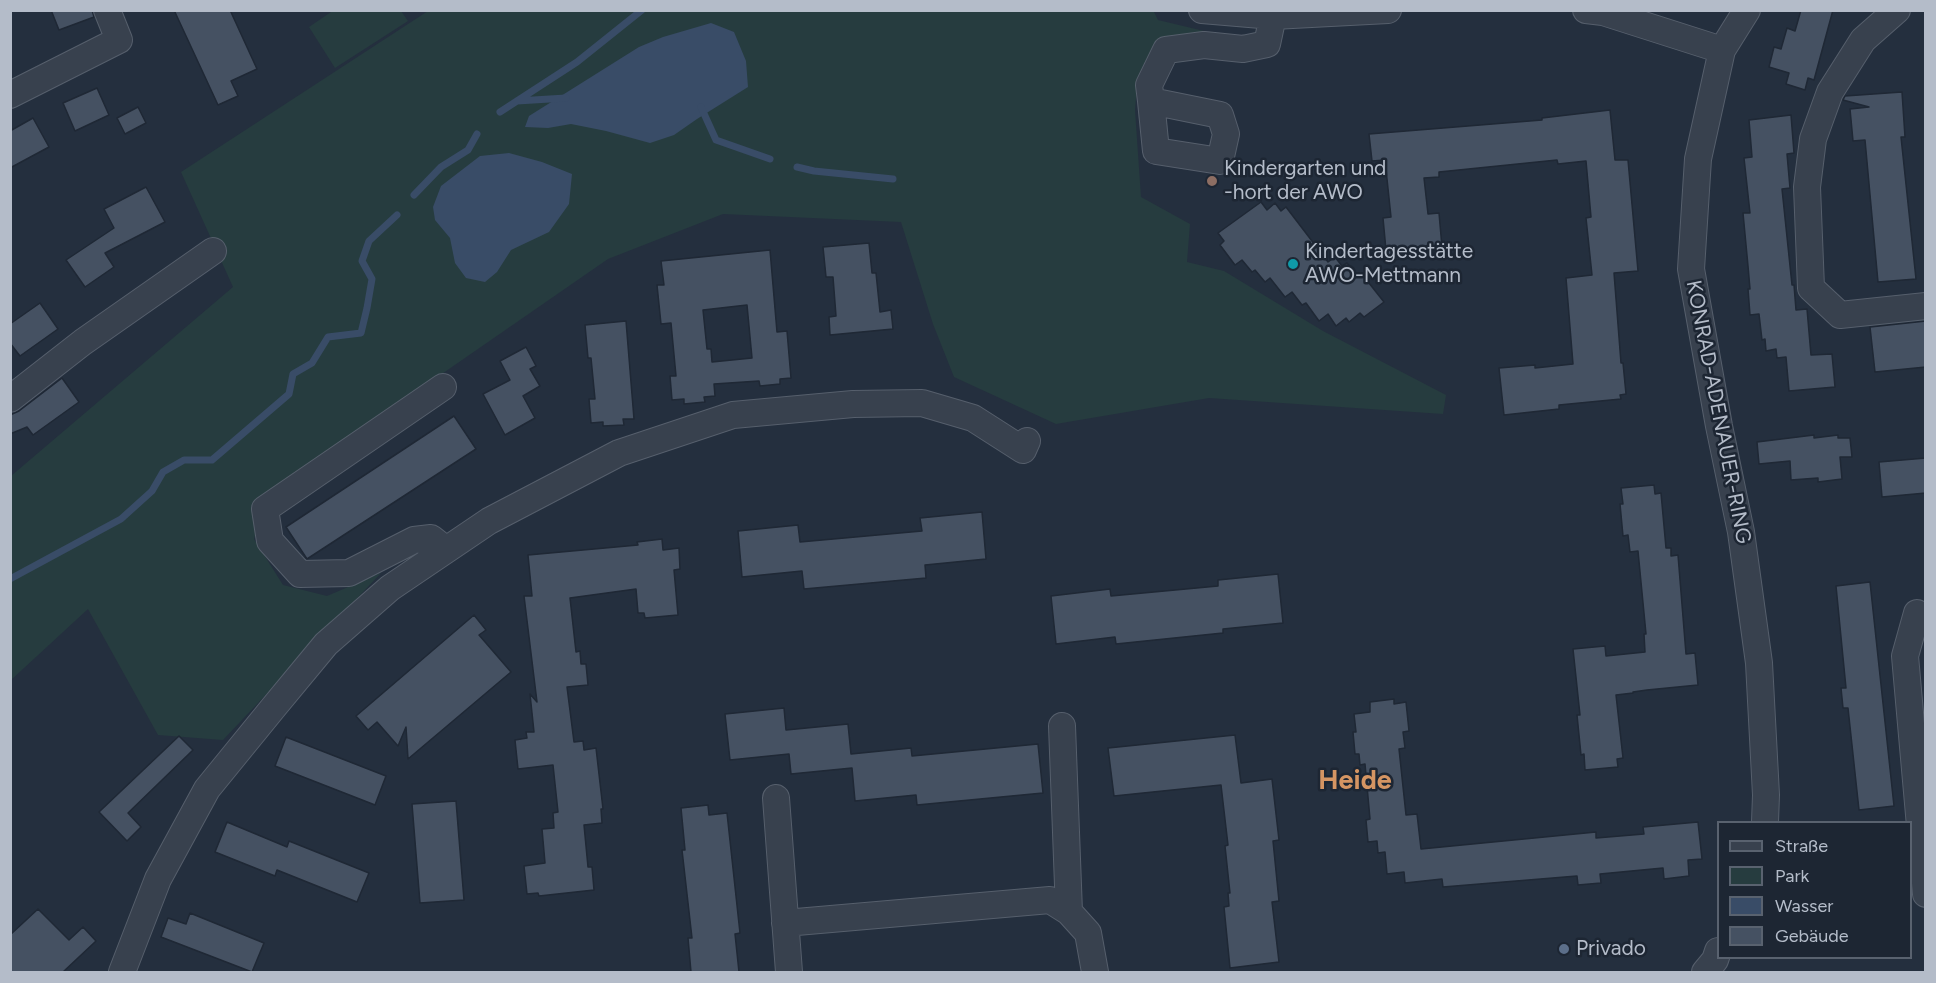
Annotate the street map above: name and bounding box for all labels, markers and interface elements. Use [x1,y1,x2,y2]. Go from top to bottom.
place label: Kindergarten und -hort der AWO [1224,156,1386,206]
marker: Kindergarten und -hort der AWO [1205,174,1219,188]
place label: Kindertagesstätte AWO-Mettmann [1305,239,1473,289]
marker: Kindertagesstätte AWO-Mettmann [1286,257,1300,271]
street label: KONRAD-ADENAUER-RING [1680,278,1756,546]
district label: Heide [1318,765,1392,797]
legend [1717,821,1912,959]
text: Straße [1775,835,1828,857]
text: Park [1775,865,1809,887]
text: Wasser [1775,895,1833,917]
text: Gebäude [1775,925,1849,947]
place label: Privado [1576,936,1646,962]
marker: Privado [1557,942,1571,956]

